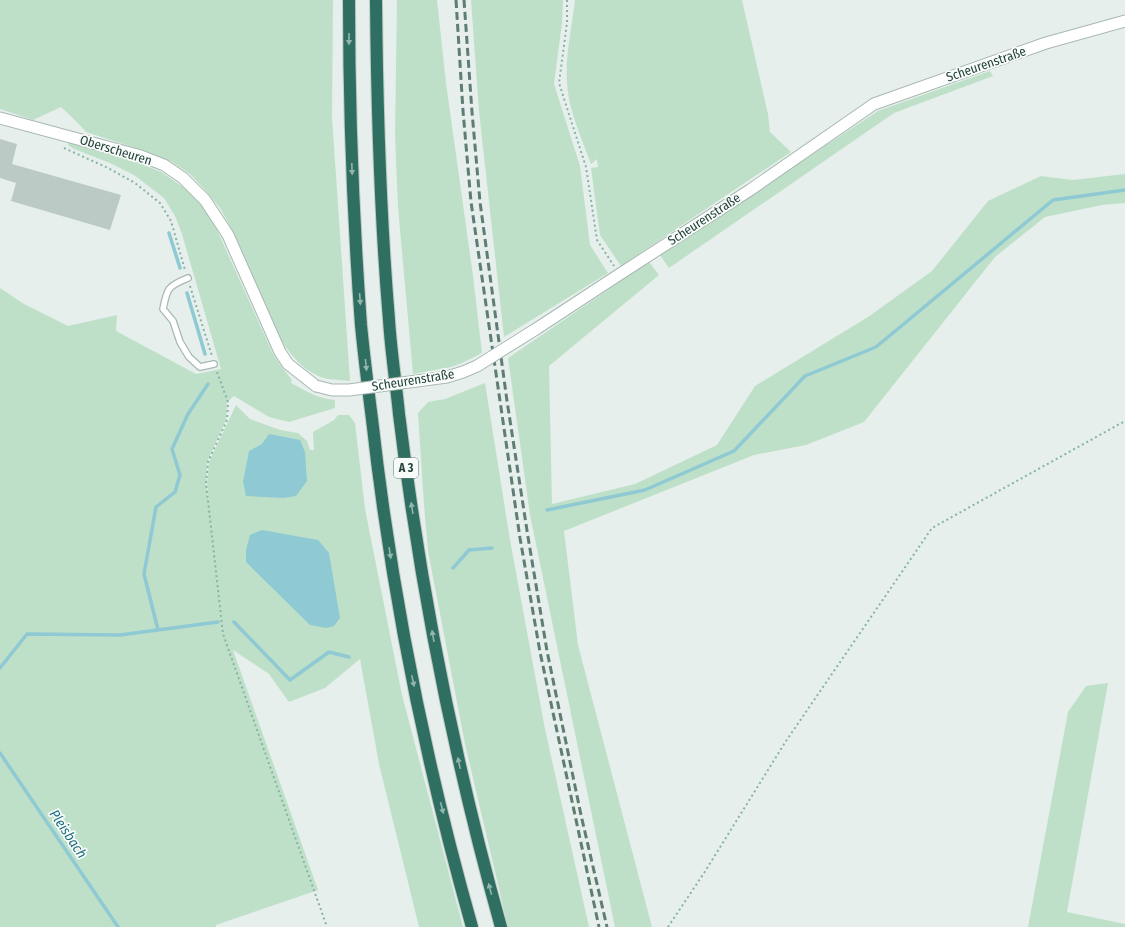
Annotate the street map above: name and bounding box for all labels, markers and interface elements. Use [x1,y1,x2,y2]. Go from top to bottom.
one-way arrow [346,33,352,46]
street label: Scheurenstraße [944,43,1028,85]
street label: Oberscheuren [78,132,154,168]
one-way arrow [349,163,355,176]
street label: Scheurenstraße [665,190,743,248]
one-way arrow [356,293,363,305]
one-way arrow [362,359,369,371]
street label: Scheurenstraße [371,366,455,394]
road number: A 3 [394,458,418,478]
one-way arrow [409,502,415,514]
one-way arrow [387,547,393,559]
one-way arrow [430,630,436,642]
one-way arrow [410,675,416,687]
one-way arrow [456,757,462,769]
one-way arrow [439,802,445,814]
water label: Pleisbach [46,807,90,861]
one-way arrow [487,883,493,895]

